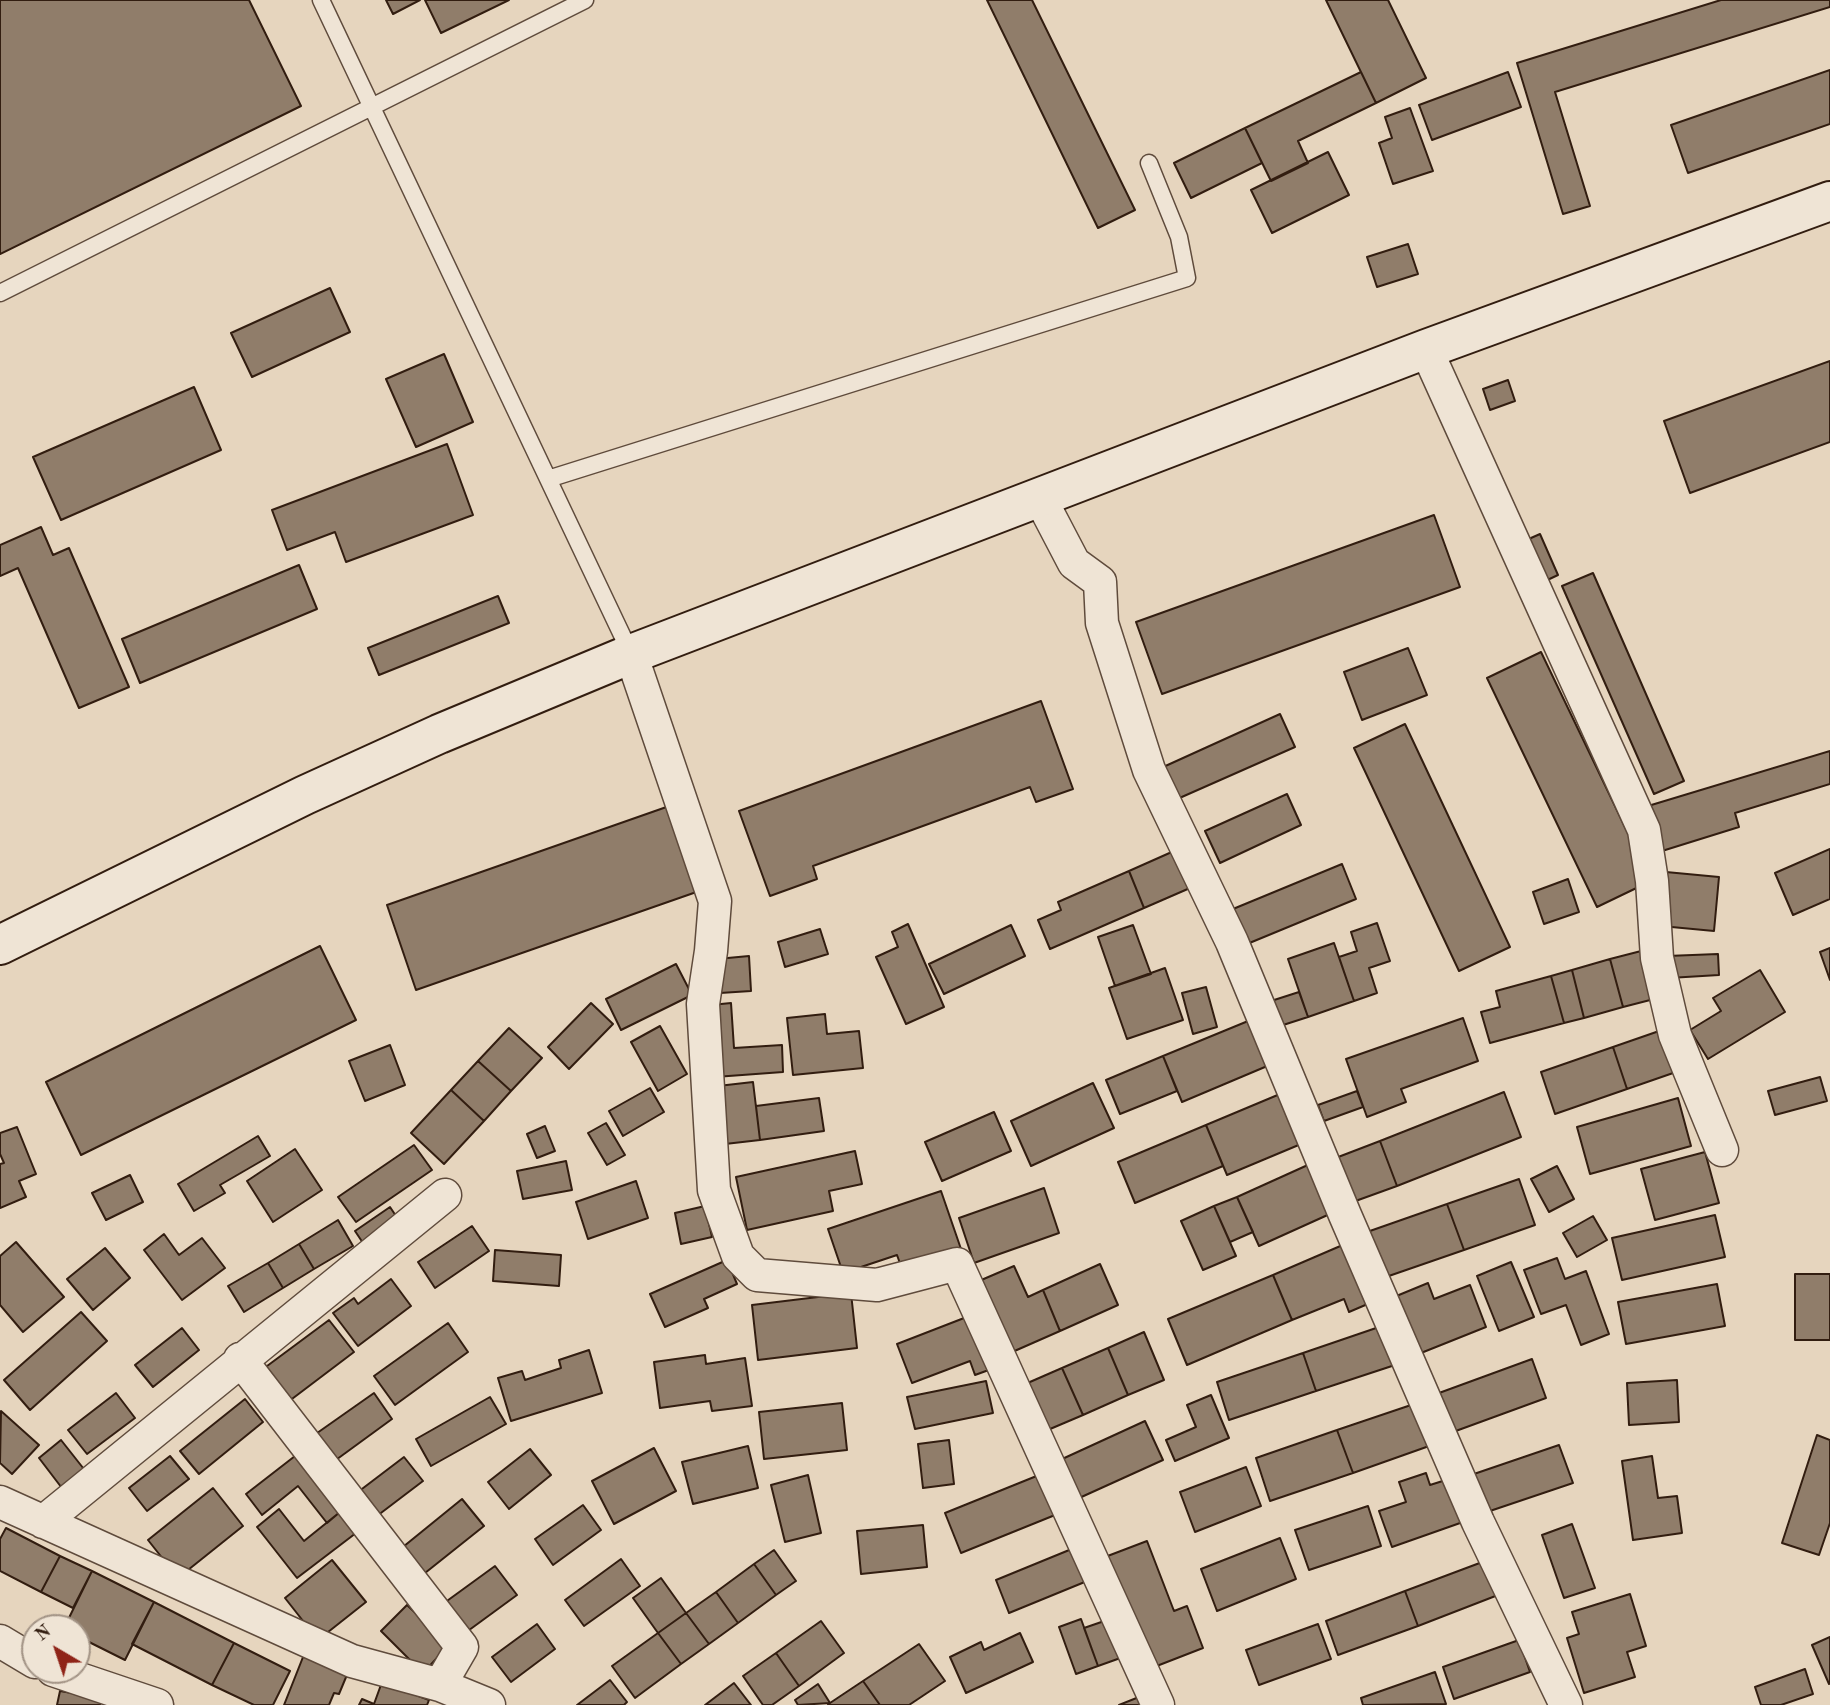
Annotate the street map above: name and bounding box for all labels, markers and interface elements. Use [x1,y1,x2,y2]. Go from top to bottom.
north arrow [21,1614,91,1684]
text: N [32,1622,55,1646]

